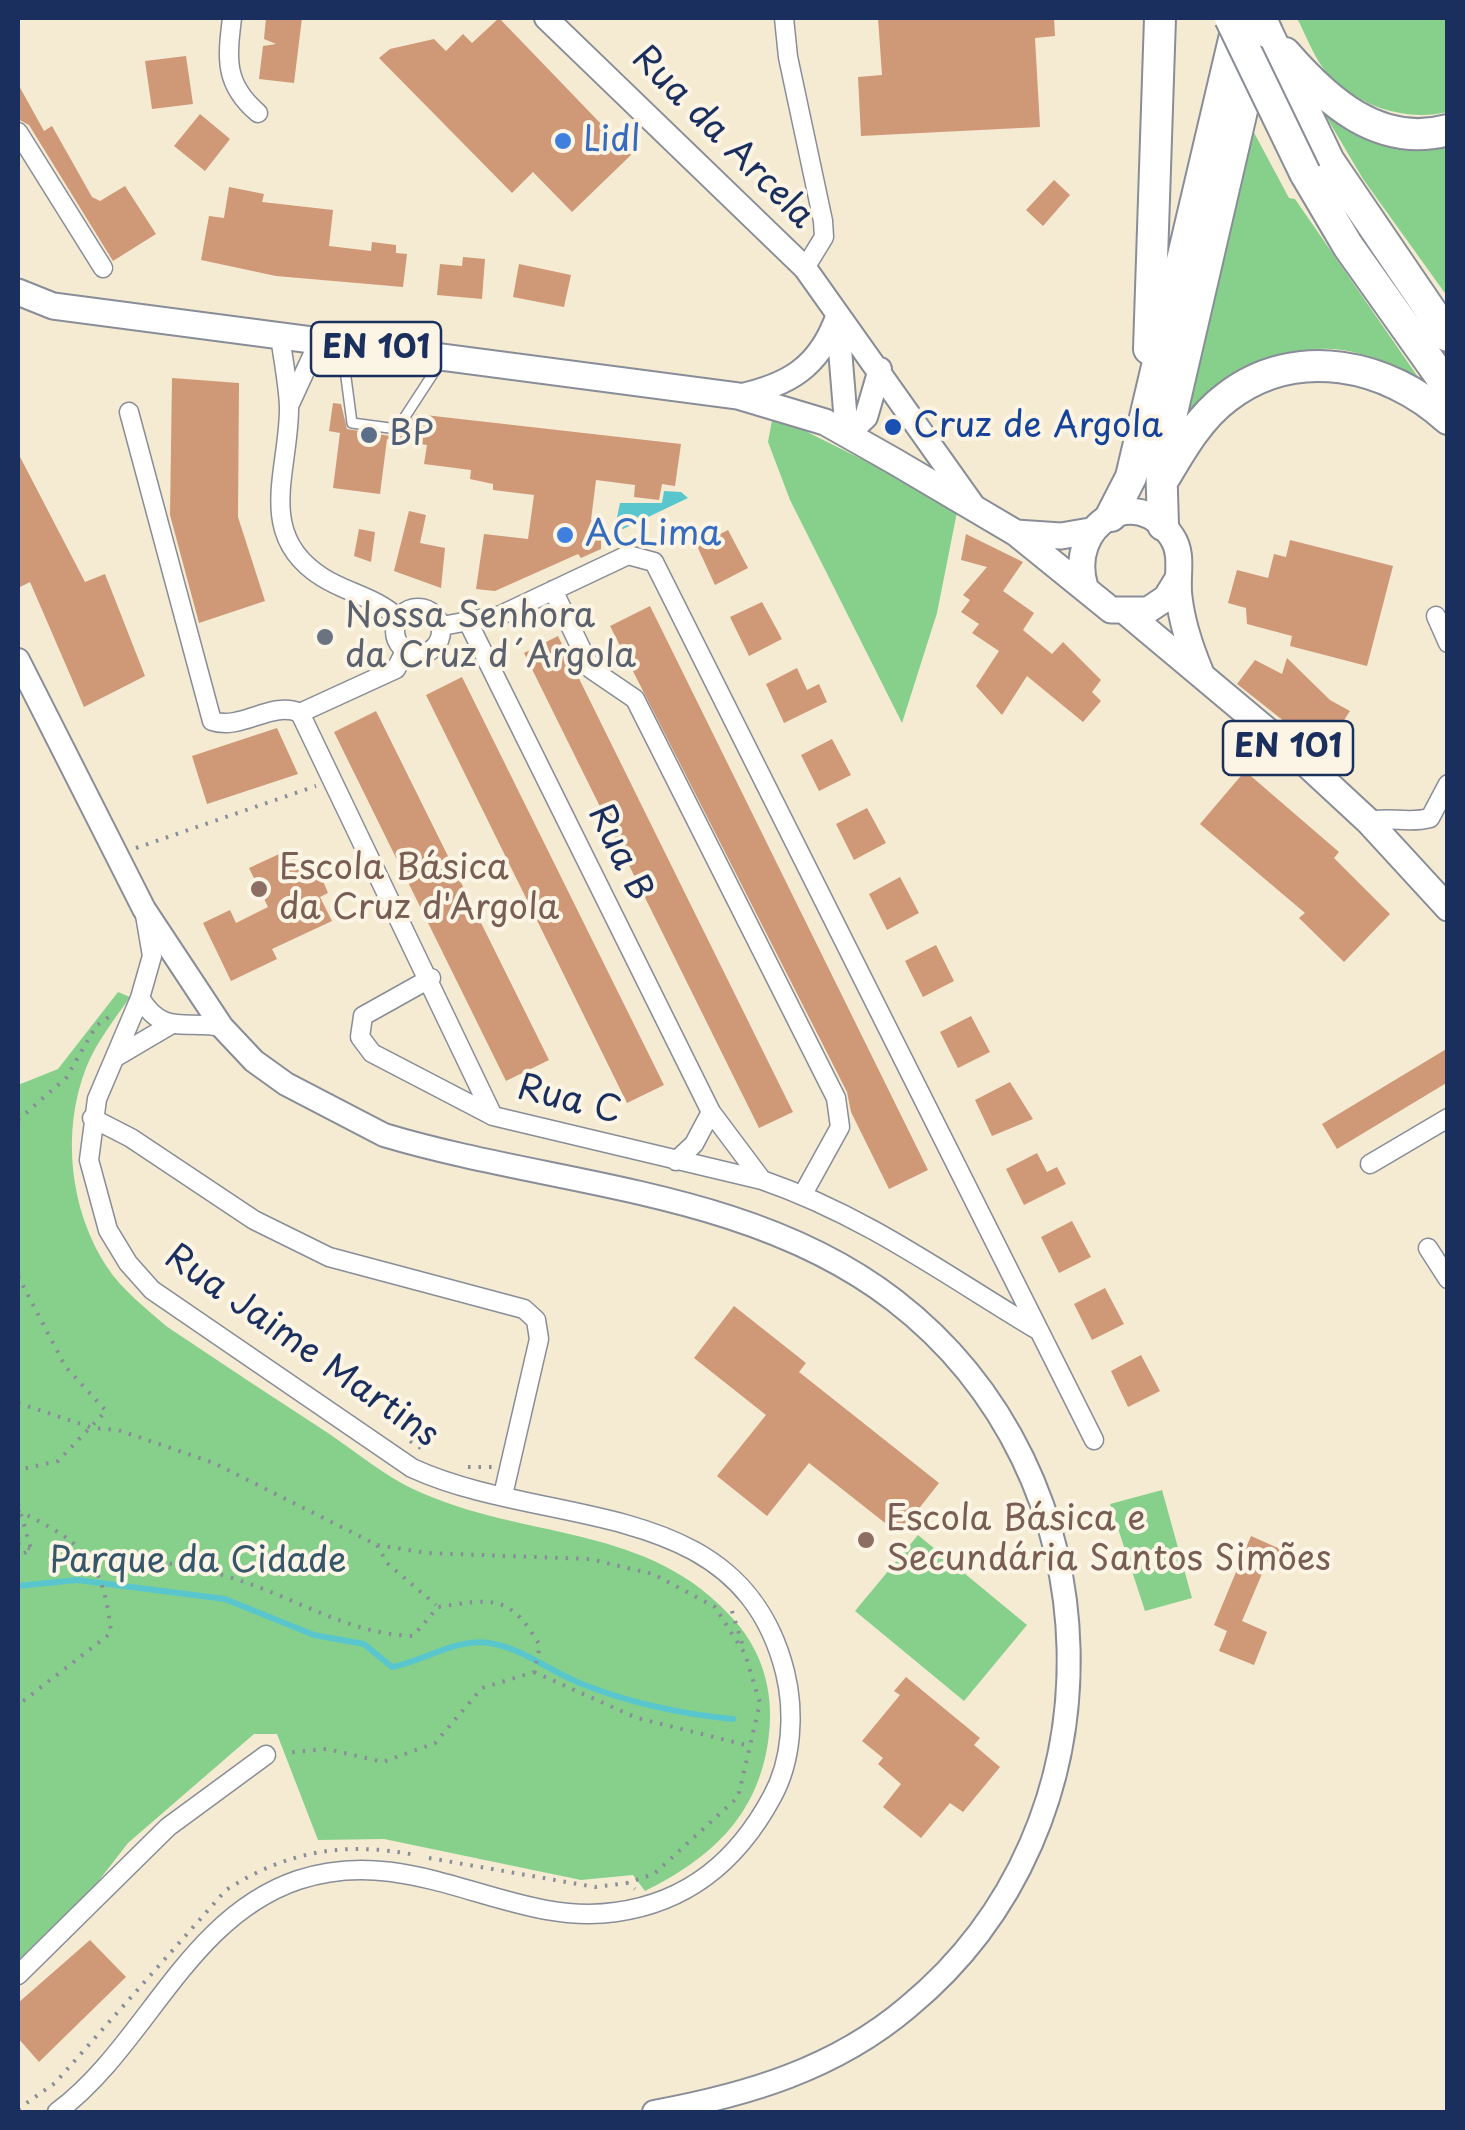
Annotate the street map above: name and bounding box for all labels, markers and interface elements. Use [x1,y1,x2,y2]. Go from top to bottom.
street label: Rua da Arcela [622,38,822,238]
place label: Lidl [583,120,641,162]
marker: Lidl [552,130,574,152]
road number: EN 101 [311,322,441,376]
place label: Cruz de Argola [913,406,1163,448]
place label: BP [389,414,434,456]
marker: Cruz de Argola [882,416,904,438]
marker: BP [358,424,380,446]
place label: ACLima [585,514,721,556]
marker: ACLima [554,524,576,546]
place label: Nossa Senhora da Cruz d´Argola [345,596,636,678]
marker: Nossa Senhora da Cruz d´Argola [314,626,336,648]
road number: EN 101 [1223,721,1353,775]
street label: Rua B [578,798,660,908]
place label: Escola Básica da Cruz d'Argola [279,848,559,930]
marker: Escola Básica da Cruz d'Argola [248,878,270,900]
street label: Rua C [513,1068,625,1134]
street label: Rua Jaime Martins [156,1237,446,1457]
place label: Escola Básica e Secundária Santos Simões [886,1499,1331,1581]
marker: Escola Básica e Secundária Santos Simões [855,1529,877,1551]
park label: Parque da Cidade [49,1541,347,1583]

